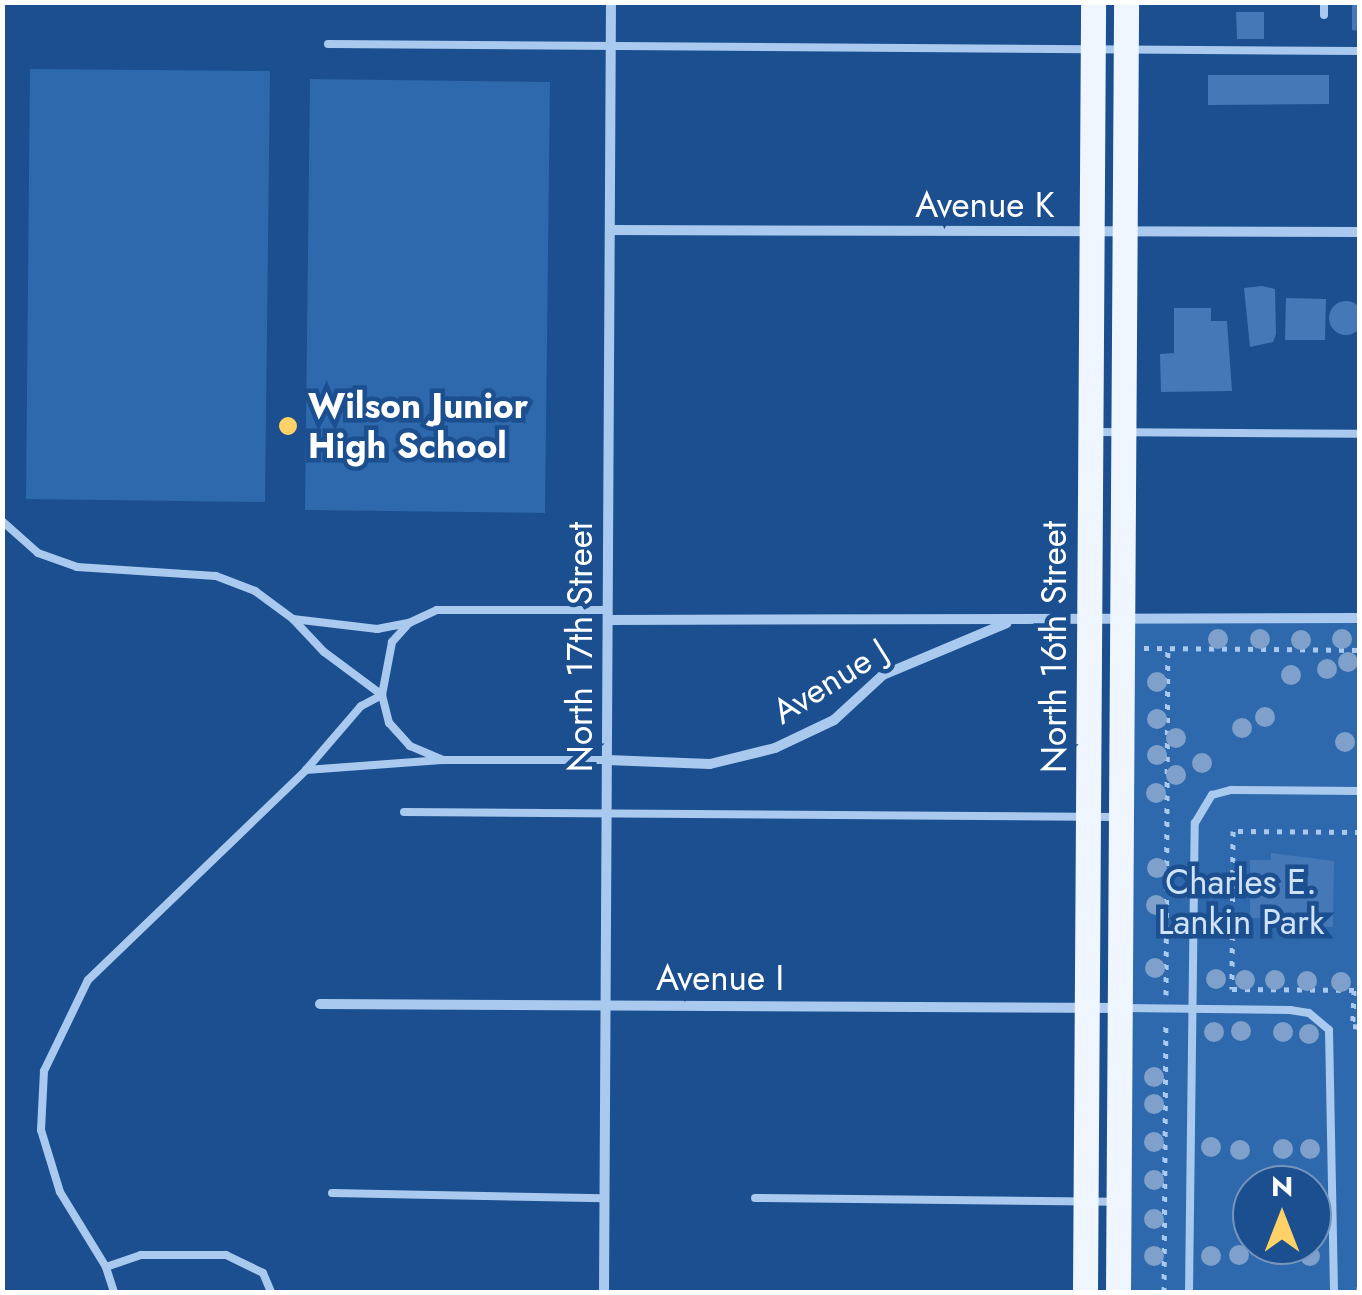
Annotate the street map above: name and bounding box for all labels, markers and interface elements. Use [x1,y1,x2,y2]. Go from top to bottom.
street label: Avenue K [915,184,1055,226]
place label: Wilson Junior High School [308,385,528,467]
marker: Wilson Junior High School [277,415,299,437]
street label: North 16th Street [1033,521,1075,773]
street label: North 17th Street [559,522,601,772]
street label: Avenue J [765,629,895,733]
park label: Charles E. Lankin Park [1158,861,1324,943]
street label: Avenue I [656,957,784,999]
north arrow [1232,1165,1332,1265]
text: N [1271,1166,1293,1207]

